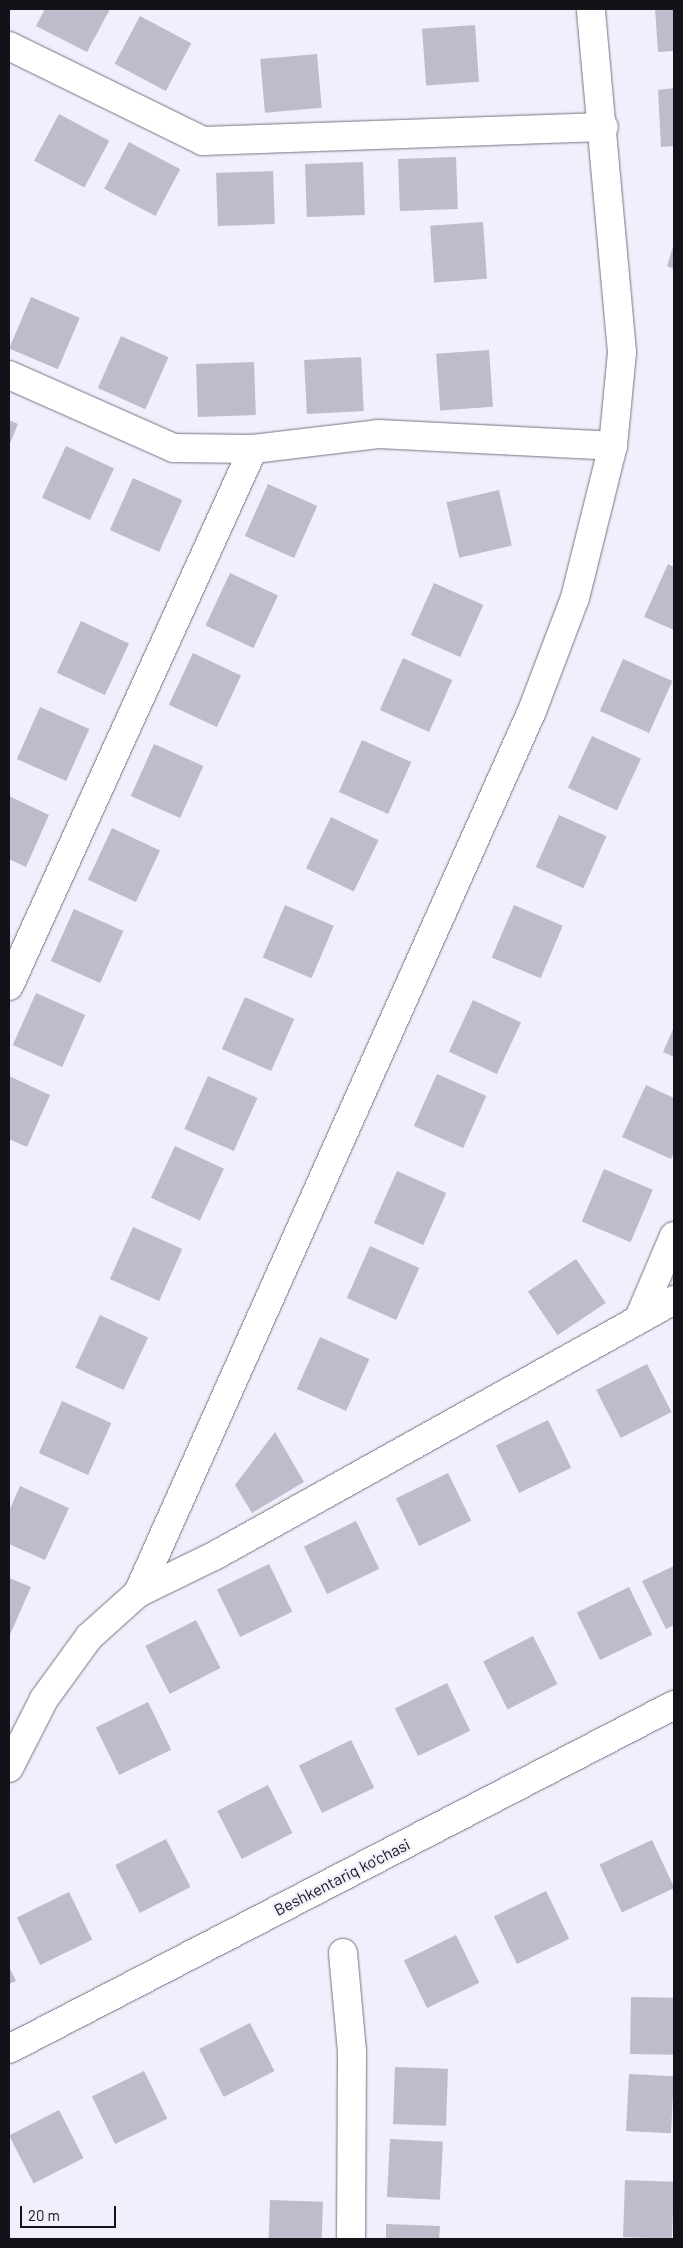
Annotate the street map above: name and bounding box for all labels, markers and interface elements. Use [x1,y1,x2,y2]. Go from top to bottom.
street label: Beshkentariq ko'chasi [271,1834,413,1920]
scale bar [22,2196,119,2228]
text: 20 m [28,2206,60,2224]

